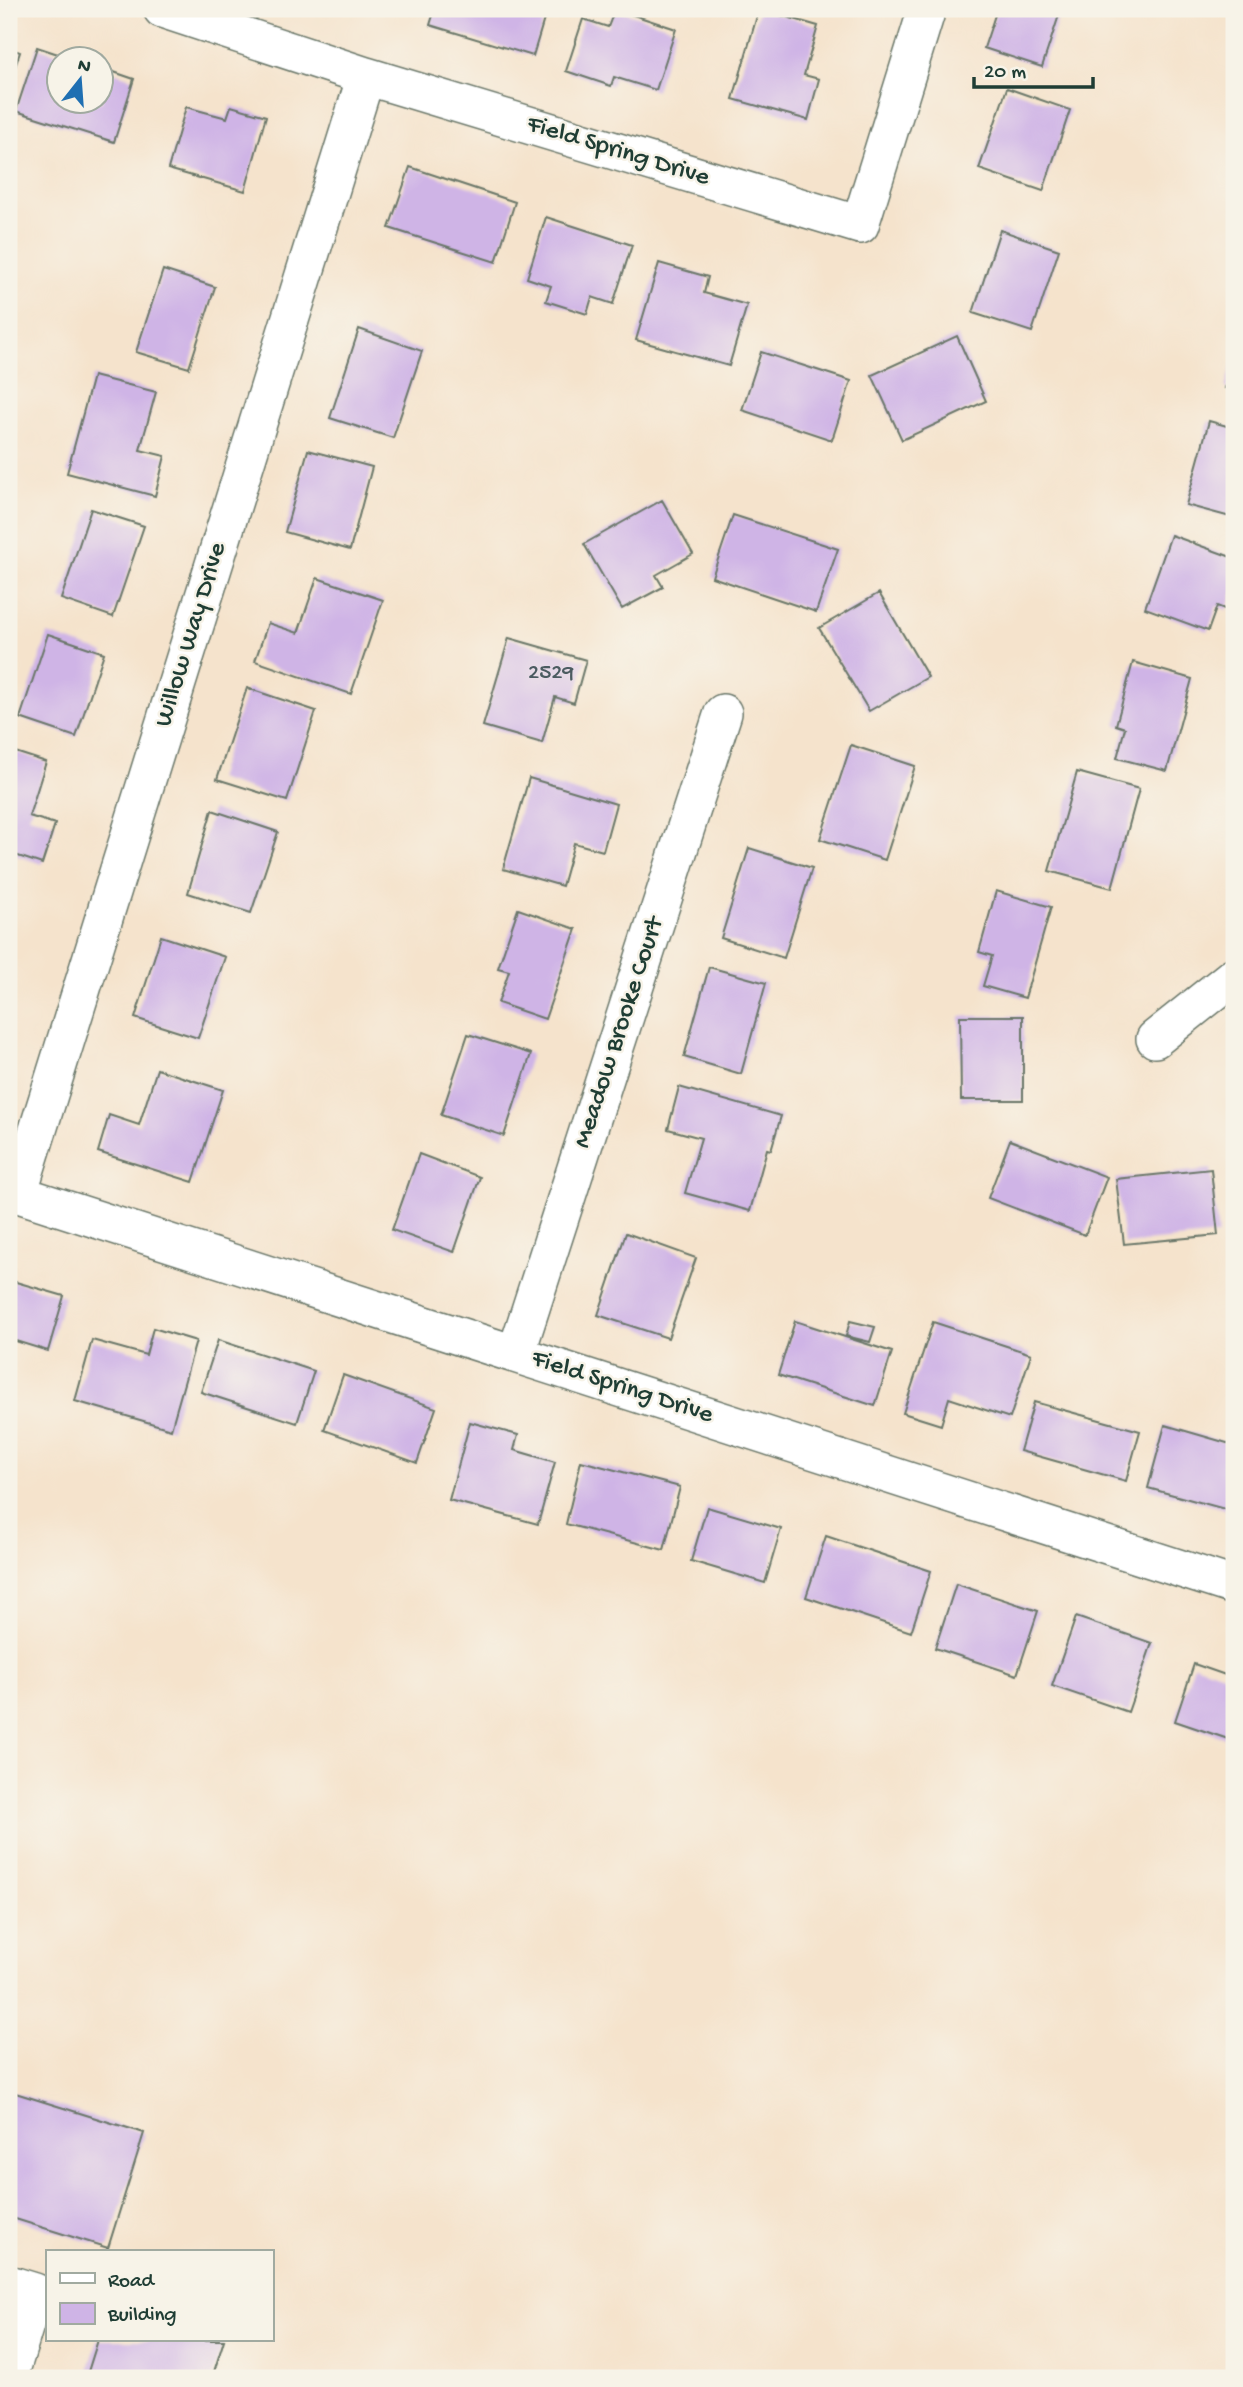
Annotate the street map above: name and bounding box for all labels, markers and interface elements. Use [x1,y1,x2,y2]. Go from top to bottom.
north arrow [46,46,116,116]
scale bar [974,46,1092,90]
text: N [75,54,93,80]
text: 20 m [984,61,1026,86]
street label: Field Spring Drive [522,109,714,195]
street label: Willow Way Drive [149,539,235,731]
house number: 2529 [528,660,575,687]
street label: Meadow Brooke Court [568,911,673,1152]
street label: Field Spring Drive [526,1344,717,1432]
legend [46,2250,273,2342]
text: Road [108,2270,156,2295]
text: Building [107,2304,177,2329]

